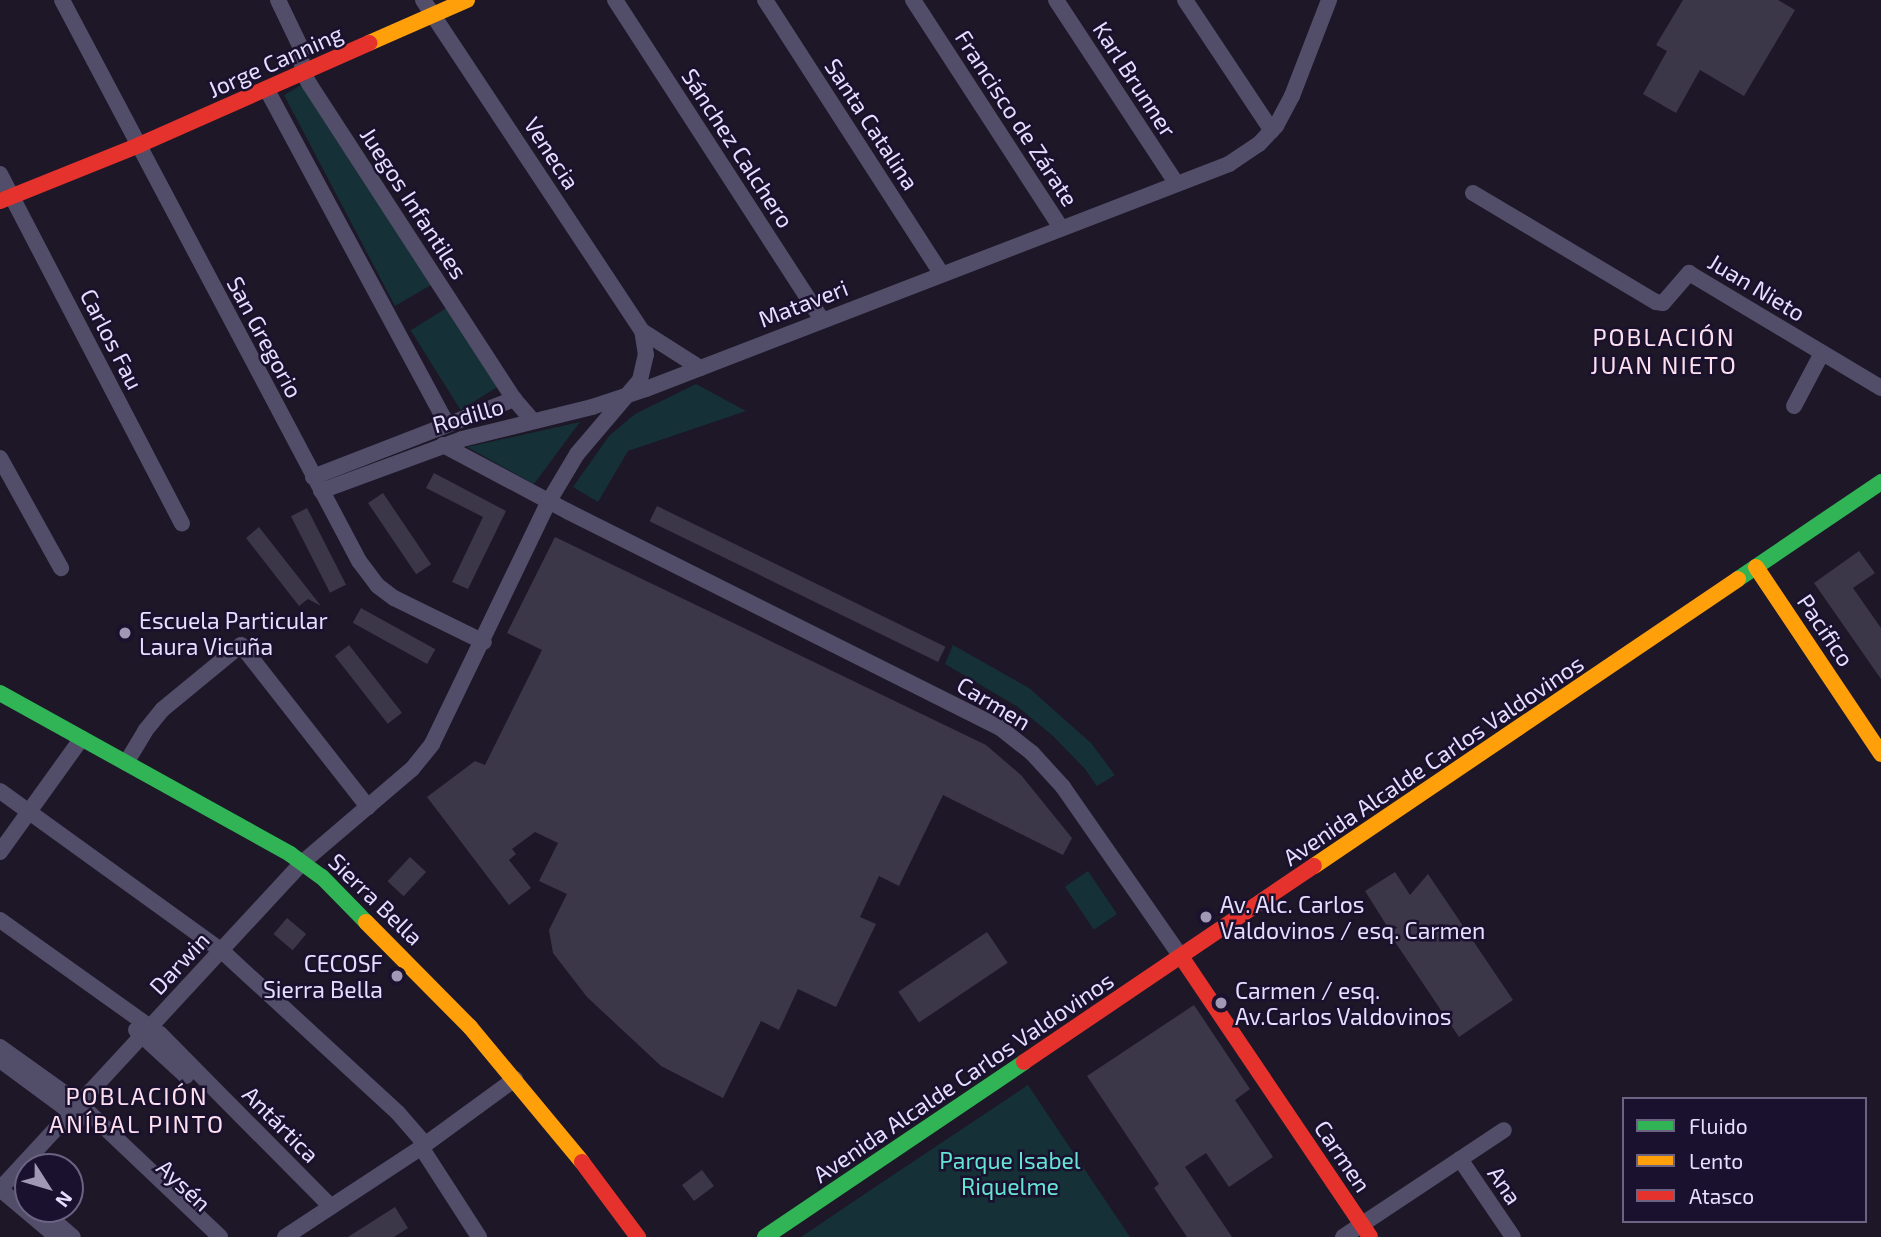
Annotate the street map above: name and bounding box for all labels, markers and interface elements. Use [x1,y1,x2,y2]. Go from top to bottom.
street label: Karl Brunner [1087,16,1183,142]
street label: Jorge Canning [203,19,347,103]
street label: Francisco de Zárate [950,25,1084,211]
street label: Santa Catalina [819,53,925,195]
street label: Sánchez Calchero [676,63,800,233]
street label: Venecia [518,112,586,194]
street label: Juegos Infantiles [355,122,473,284]
street label: Juan Nieto [1704,247,1810,327]
street label: San Gregorio [221,272,309,402]
street label: Mataveri [754,273,852,333]
street label: Carlos Fau [75,284,149,394]
district label: POBLACIÓN JUAN NIETO [1591,323,1737,379]
street label: Rodillo [429,392,507,438]
street label: Pacifico [1792,589,1860,671]
place label: Escuela Particular Laura Vicuña [139,606,328,660]
marker: Escuela Particular Laura Vicuña [117,625,133,641]
street label: Avenida Alcalde Carlos Valdovinos [1277,649,1589,871]
street label: Carmen [952,670,1036,736]
street label: Sierra Bella [323,847,429,951]
place label: Av. Alc. Carlos Valdovinos / esq. Carmen [1220,890,1485,944]
marker: Av. Alc. Carlos Valdovinos / esq. Carmen [1198,909,1214,925]
street label: Darwin [143,926,215,1000]
place label: CECOSF Sierra Bella [263,949,383,1003]
street label: Avenida Alcalde Carlos Valdovinos [807,966,1119,1188]
marker: CECOSF Sierra Bella [389,968,405,984]
place label: Carmen / esq. Av.Carlos Valdovinos [1235,976,1452,1030]
marker: Carmen / esq. Av.Carlos Valdovinos [1213,995,1229,1011]
street label: Antártica [237,1080,325,1168]
district label: POBLACIÓN ANÍBAL PINTO [50,1082,224,1138]
legend [1622,1097,1867,1223]
text: Fluido [1689,1113,1748,1138]
street label: Carmen [1309,1115,1377,1197]
park label: Parque Isabel Riquelme [939,1146,1081,1200]
text: Lento [1689,1148,1743,1173]
north arrow [14,1153,84,1223]
street label: Aysén [151,1153,217,1217]
street label: Ana [1482,1161,1528,1209]
text: Atasco [1689,1183,1754,1208]
text: N [51,1187,78,1212]

